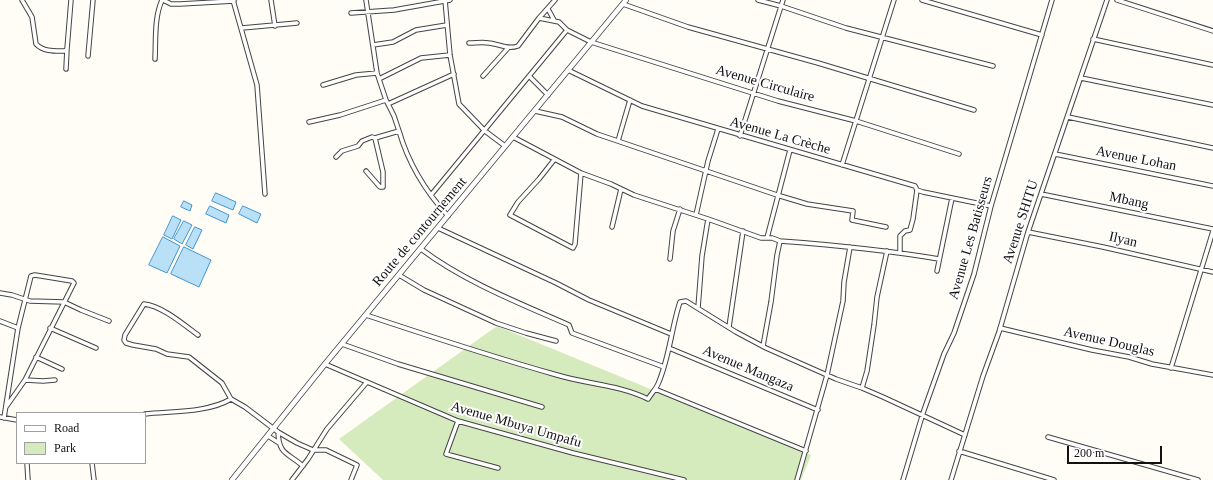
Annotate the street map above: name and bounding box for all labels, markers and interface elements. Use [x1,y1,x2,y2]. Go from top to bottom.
street label: Avenue Circulaire [714,62,816,106]
street label: Avenue La Crèche [728,114,832,158]
street label: Avenue Lohan [1094,143,1178,175]
street label: Route de contournement [369,174,471,290]
street label: Avenue Les Batisseurs [945,175,997,301]
street label: Avenue SHITU [1000,178,1042,266]
street label: Mbang [1108,189,1150,213]
street label: Ilyan [1107,229,1139,251]
street label: Avenue Douglas [1062,323,1156,361]
street label: Avenue Mangaza [700,342,796,396]
street label: Avenue Mbuya Umpafu [449,398,583,452]
legend [16,412,146,464]
text: Road [54,421,79,435]
scale bar [1069,438,1164,464]
text: Park [54,441,76,455]
text: 200 m [1074,446,1104,460]

